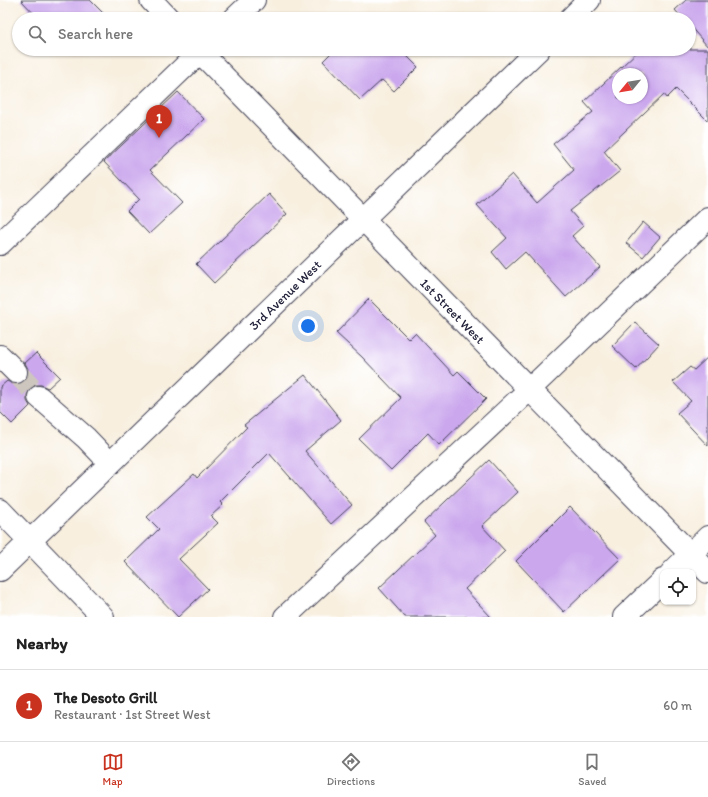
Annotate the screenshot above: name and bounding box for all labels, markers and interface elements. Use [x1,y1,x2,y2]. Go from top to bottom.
search box [12,12,696,56]
icon: search [26,23,48,45]
text: Search here [58,25,133,43]
north arrow [612,68,648,104]
pin: 1 [146,105,172,138]
street label: 3rd Avenue West [246,257,324,333]
street label: 1st Street West [417,275,488,347]
your location [298,316,318,336]
map controls [660,569,696,605]
button: locate [660,569,696,605]
text: Nearby [16,633,68,653]
text: The Desoto Grill [54,689,157,707]
text: 1 [26,698,32,713]
text: 60 m [663,698,692,713]
text: Restaurant · 1st Street West [54,707,211,722]
tab: Map [102,751,124,788]
tab: Directions [327,751,375,788]
tab: Saved [578,751,606,788]

